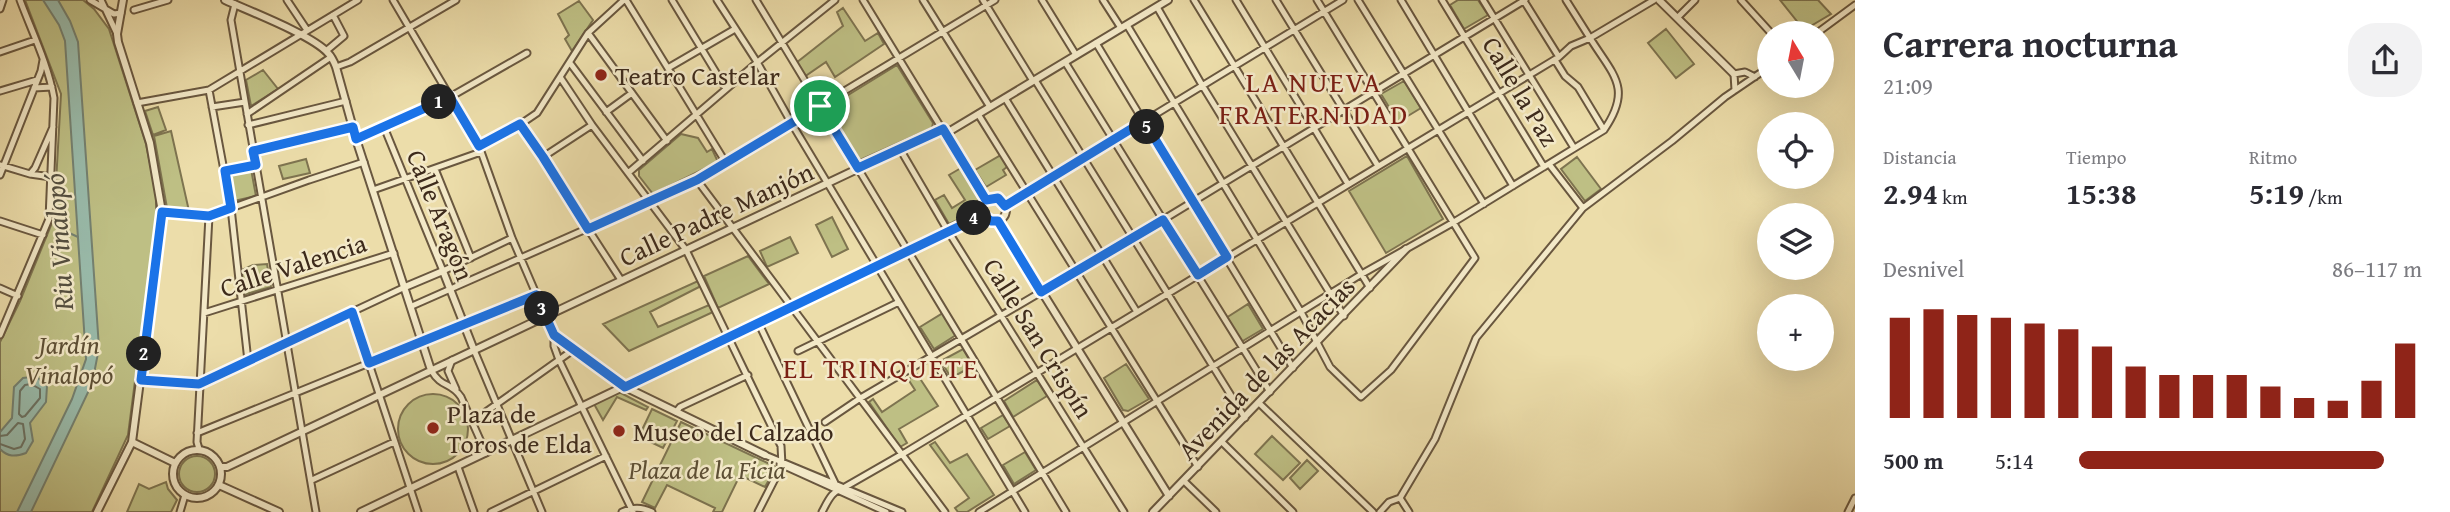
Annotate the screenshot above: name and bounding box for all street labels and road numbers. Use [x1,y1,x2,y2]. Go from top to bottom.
street label: Calle la Paz [1473,29,1569,153]
street label: Calle Aragón [397,144,485,287]
street label: Calle Padre Manjón [612,152,820,276]
street label: Calle Valencia [215,223,372,307]
street label: Calle San Crispín [974,250,1104,426]
street label: Avenida de las Acacias [1168,268,1364,468]

